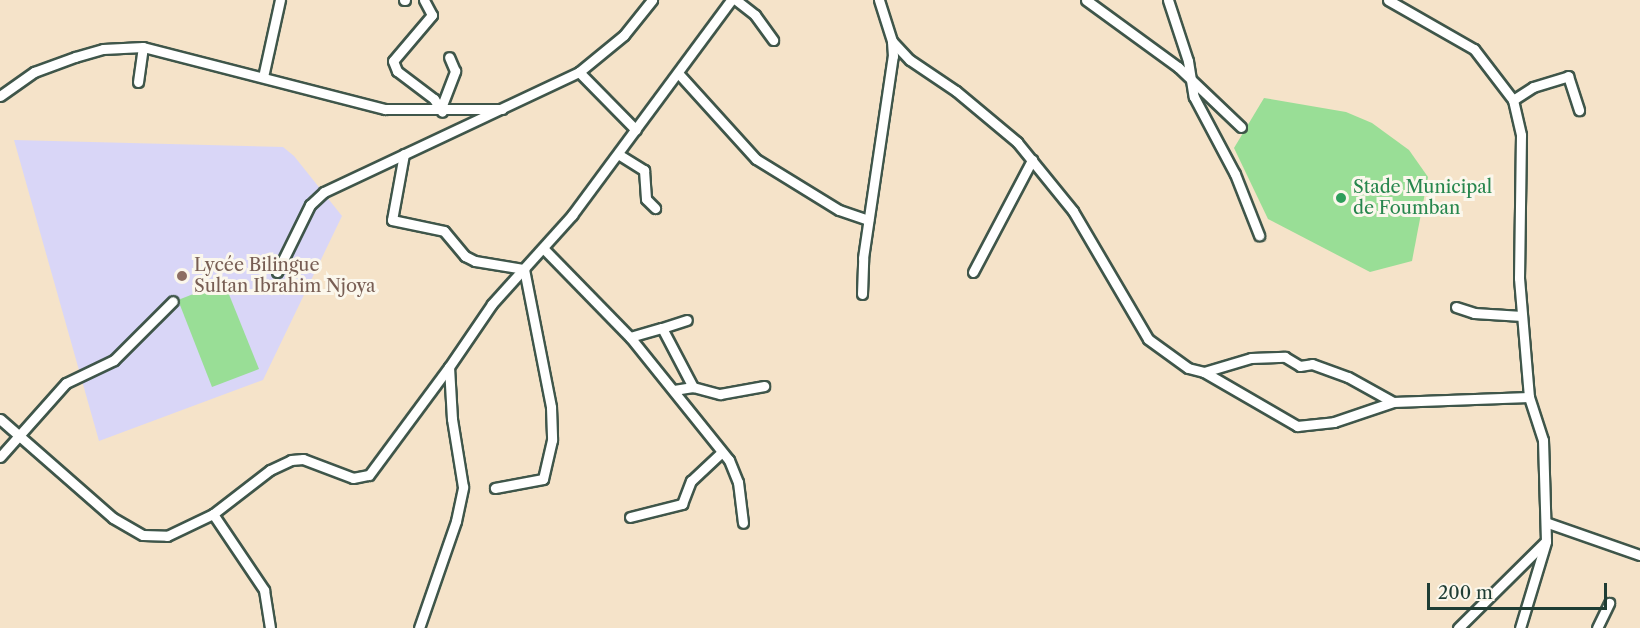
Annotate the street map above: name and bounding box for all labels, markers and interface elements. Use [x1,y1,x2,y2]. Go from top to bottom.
place label: Stade Municipal de Foumban [1353,177,1492,219]
marker: Stade Municipal de Foumban [1334,191,1348,205]
place label: Lycée Bilingue Sultan Ibrahim Njoya [194,255,375,298]
marker: Lycée Bilingue Sultan Ibrahim Njoya [175,269,189,283]
scale bar [1430,571,1610,609]
text: 200 m [1438,582,1493,604]

